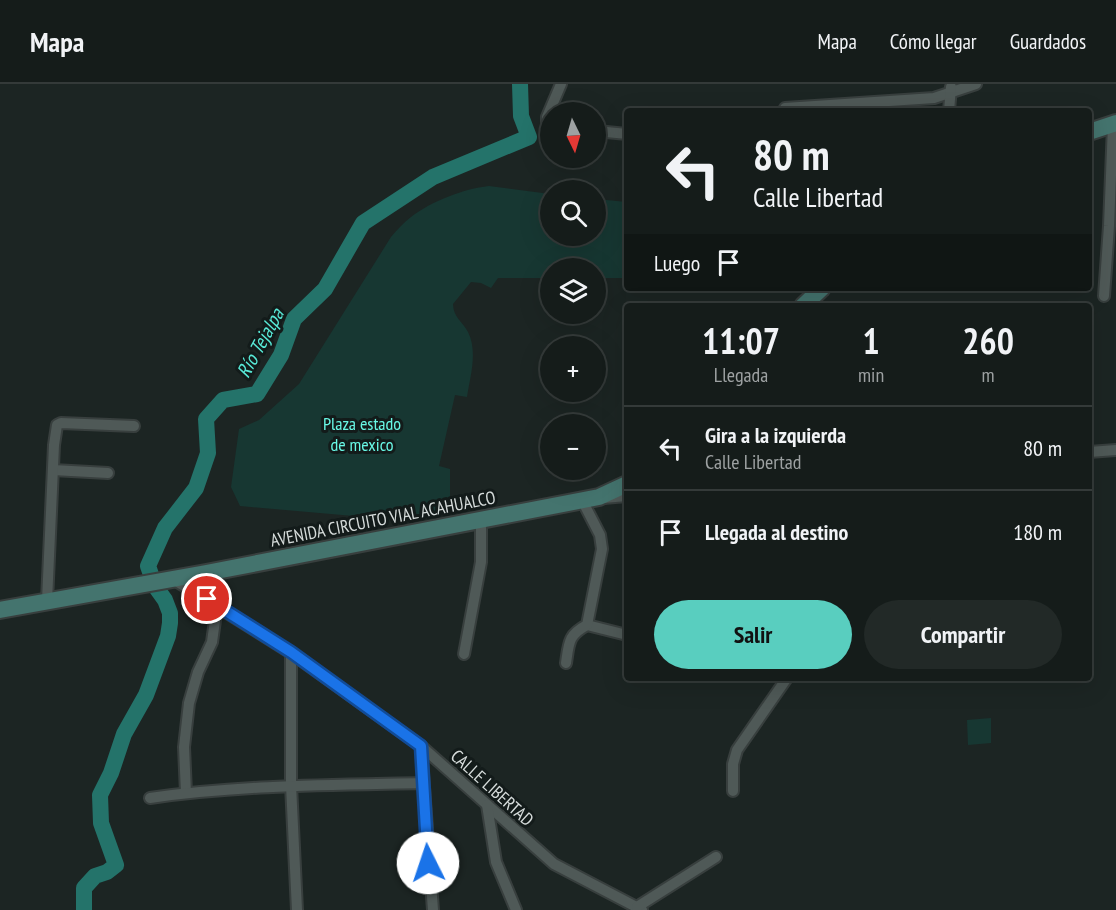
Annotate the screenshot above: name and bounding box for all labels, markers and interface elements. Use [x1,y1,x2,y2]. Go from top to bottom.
text: Mapa [30,23,84,60]
text: Mapa [818,28,857,55]
text: Cómo llegar [890,28,977,55]
text: Guardados [1010,28,1086,55]
north arrow [540,102,606,168]
map controls [540,102,606,480]
text: 80 m [753,127,830,182]
icon: left [654,132,732,210]
button: search [540,180,606,246]
text: Calle Libertad [753,180,883,214]
icon: arrive [712,246,745,279]
text: Luego [654,249,700,277]
button: layers [540,258,606,324]
water label: Río Tejalpa [230,303,290,382]
text: 11:07 [702,317,780,364]
text: 1 [862,317,880,364]
text: 260 [962,317,1014,364]
button: + [540,336,606,402]
text: Llegada [714,362,768,388]
text: min [858,362,884,388]
text: m [982,362,995,388]
park label: Plaza estado de mexico [323,412,401,456]
button: − [540,414,606,480]
text: Gira a la izquierda [705,421,846,449]
icon: left [654,432,687,465]
text: 80 m [1023,434,1062,462]
text: Calle Libertad [705,449,801,475]
street label: AVENIDA CIRCUITO VIAL ACAHUALCO [268,485,498,552]
icon: arrive [654,516,687,549]
text: Llegada al destino [705,518,848,546]
text: 180 m [1013,518,1062,546]
pin [181,573,232,624]
icon: arrive [190,582,223,615]
button: Salir [654,600,852,669]
button: Compartir [864,600,1062,669]
street label: CALLE LIBERTAD [446,744,538,831]
position arrow [396,831,460,895]

